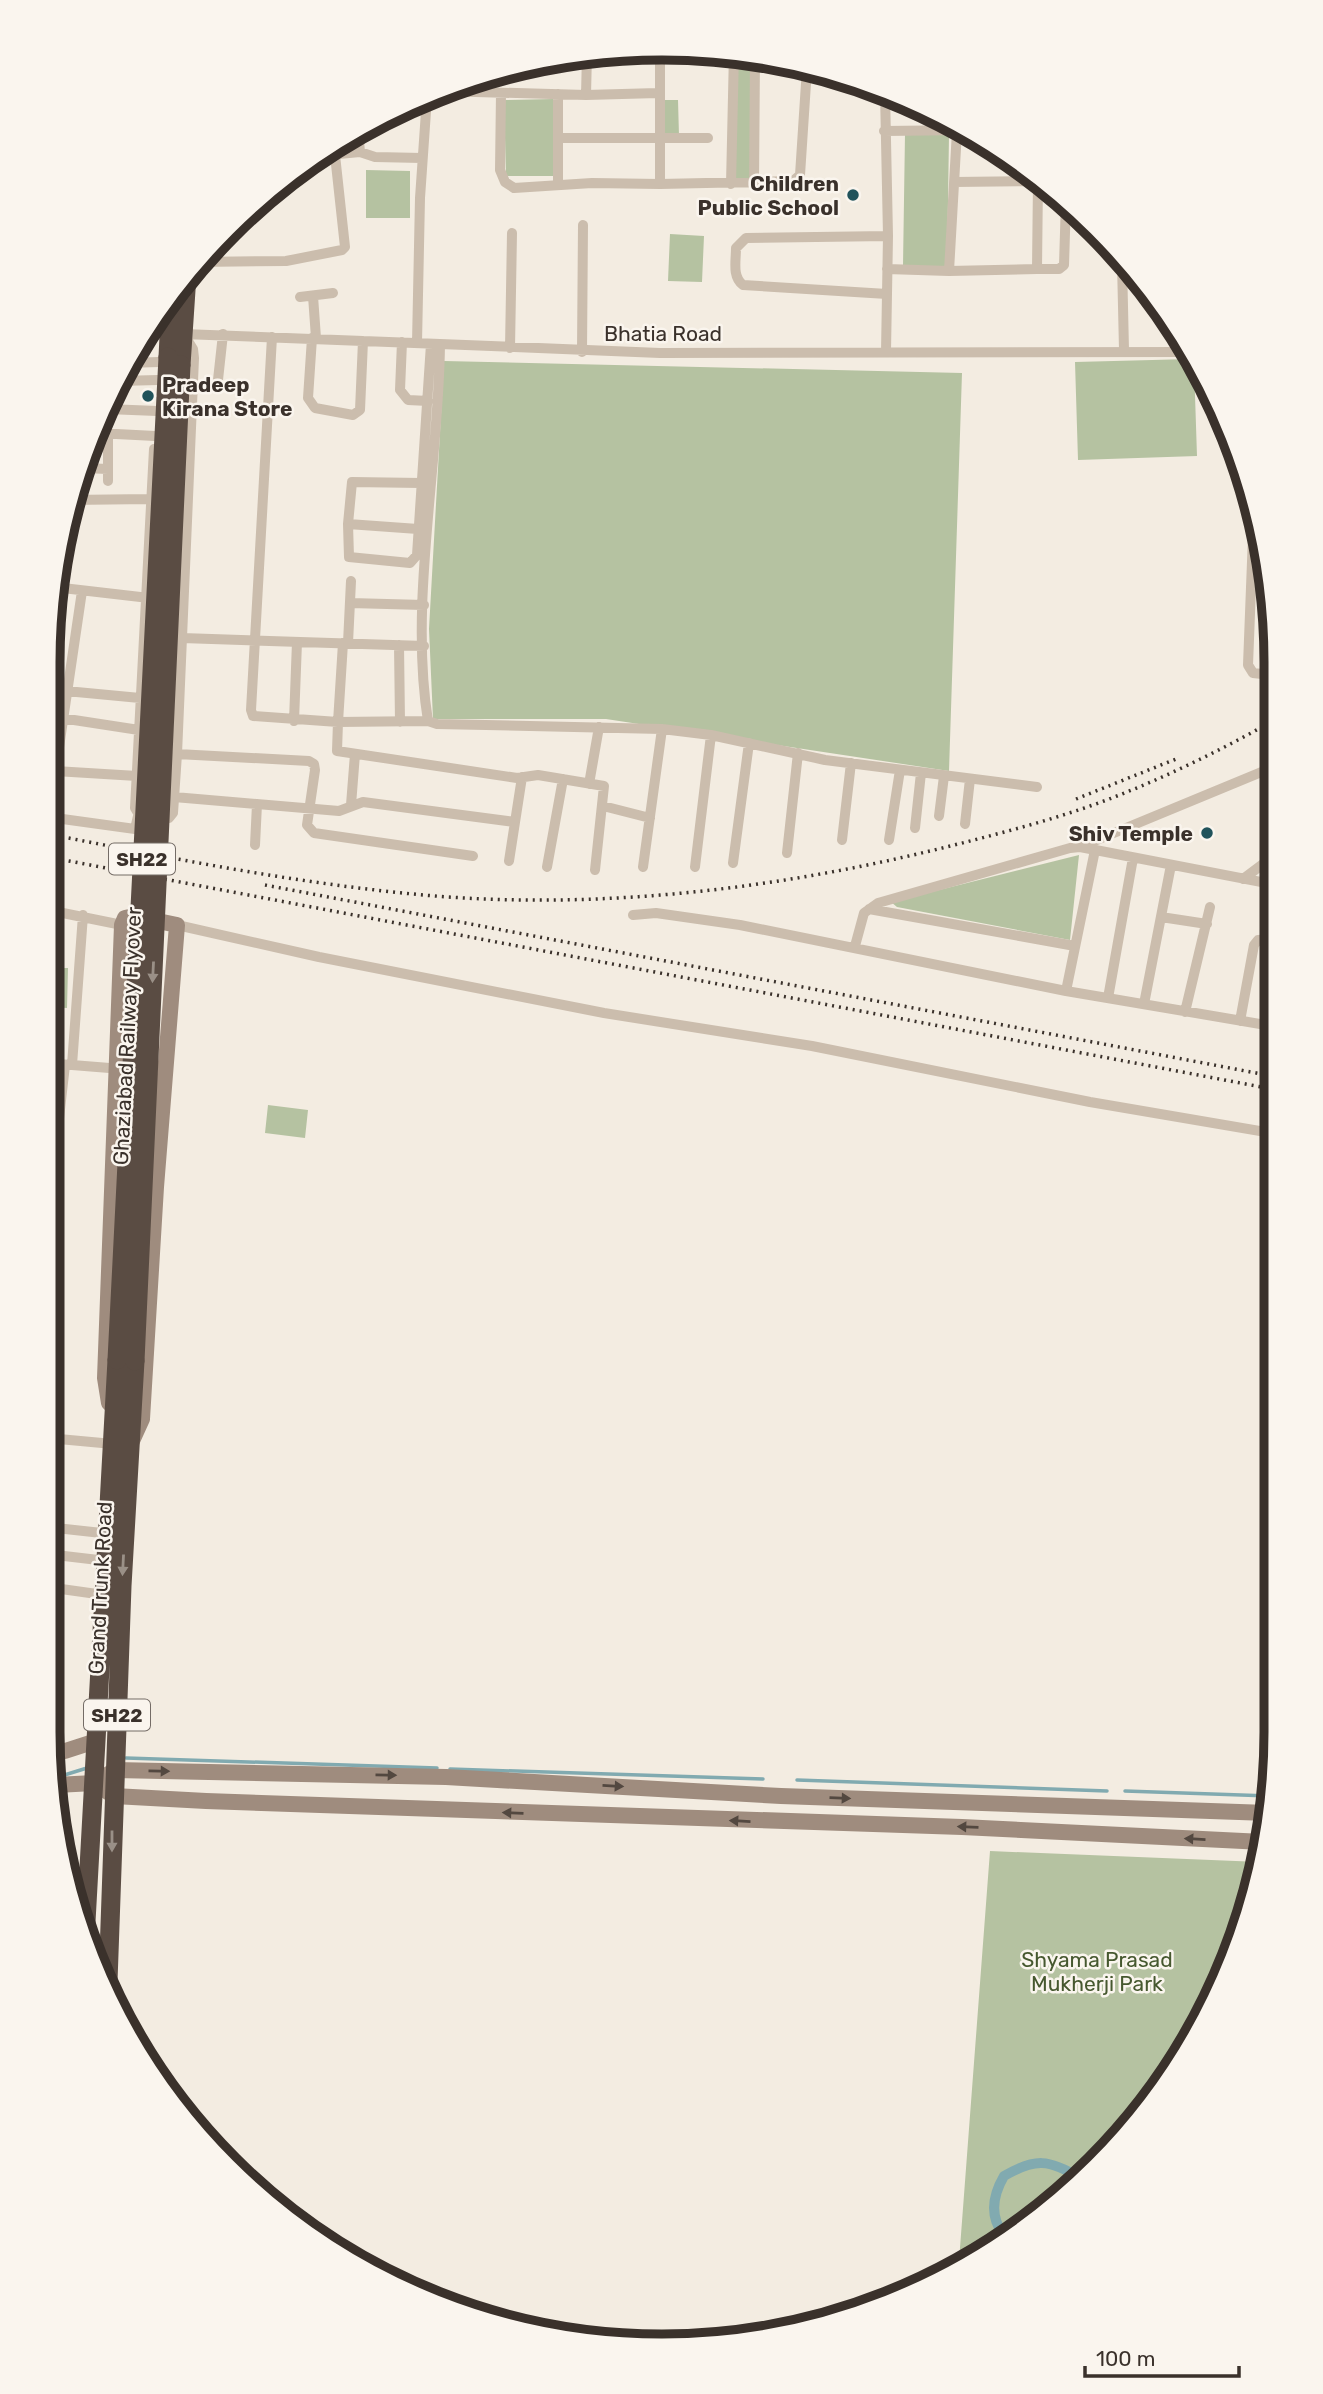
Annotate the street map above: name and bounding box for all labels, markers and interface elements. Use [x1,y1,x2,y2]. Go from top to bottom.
place label: Children Public School [698,171,839,220]
marker: Children Public School [845,187,861,203]
street label: Bhatia Road [604,321,722,346]
place label: Pradeep Kirana Store [162,372,293,421]
marker: Pradeep Kirana Store [140,388,156,404]
place label: Shiv Temple [1069,821,1193,846]
marker: Shiv Temple [1199,825,1215,841]
road number: SH22 [109,844,175,874]
street label: Ghaziabad Railway Flyover [108,906,146,1166]
one-way arrow [147,961,158,983]
street label: Grand Trunk Road [83,1501,117,1675]
one-way arrow [117,1554,128,1576]
road number: SH22 [84,1700,150,1730]
one-way arrow [148,1765,170,1777]
one-way arrow [375,1770,397,1781]
one-way arrow [603,1781,625,1792]
one-way arrow [830,1793,852,1804]
one-way arrow [502,1807,524,1819]
one-way arrow [729,1815,751,1826]
one-way arrow [956,1822,978,1833]
one-way arrow [106,1830,118,1852]
one-way arrow [1184,1833,1206,1844]
park label: Shyama Prasad Mukherji Park [1021,1947,1173,1996]
scale bar [1085,2334,1239,2378]
text: 100 m [1096,2346,1155,2371]

